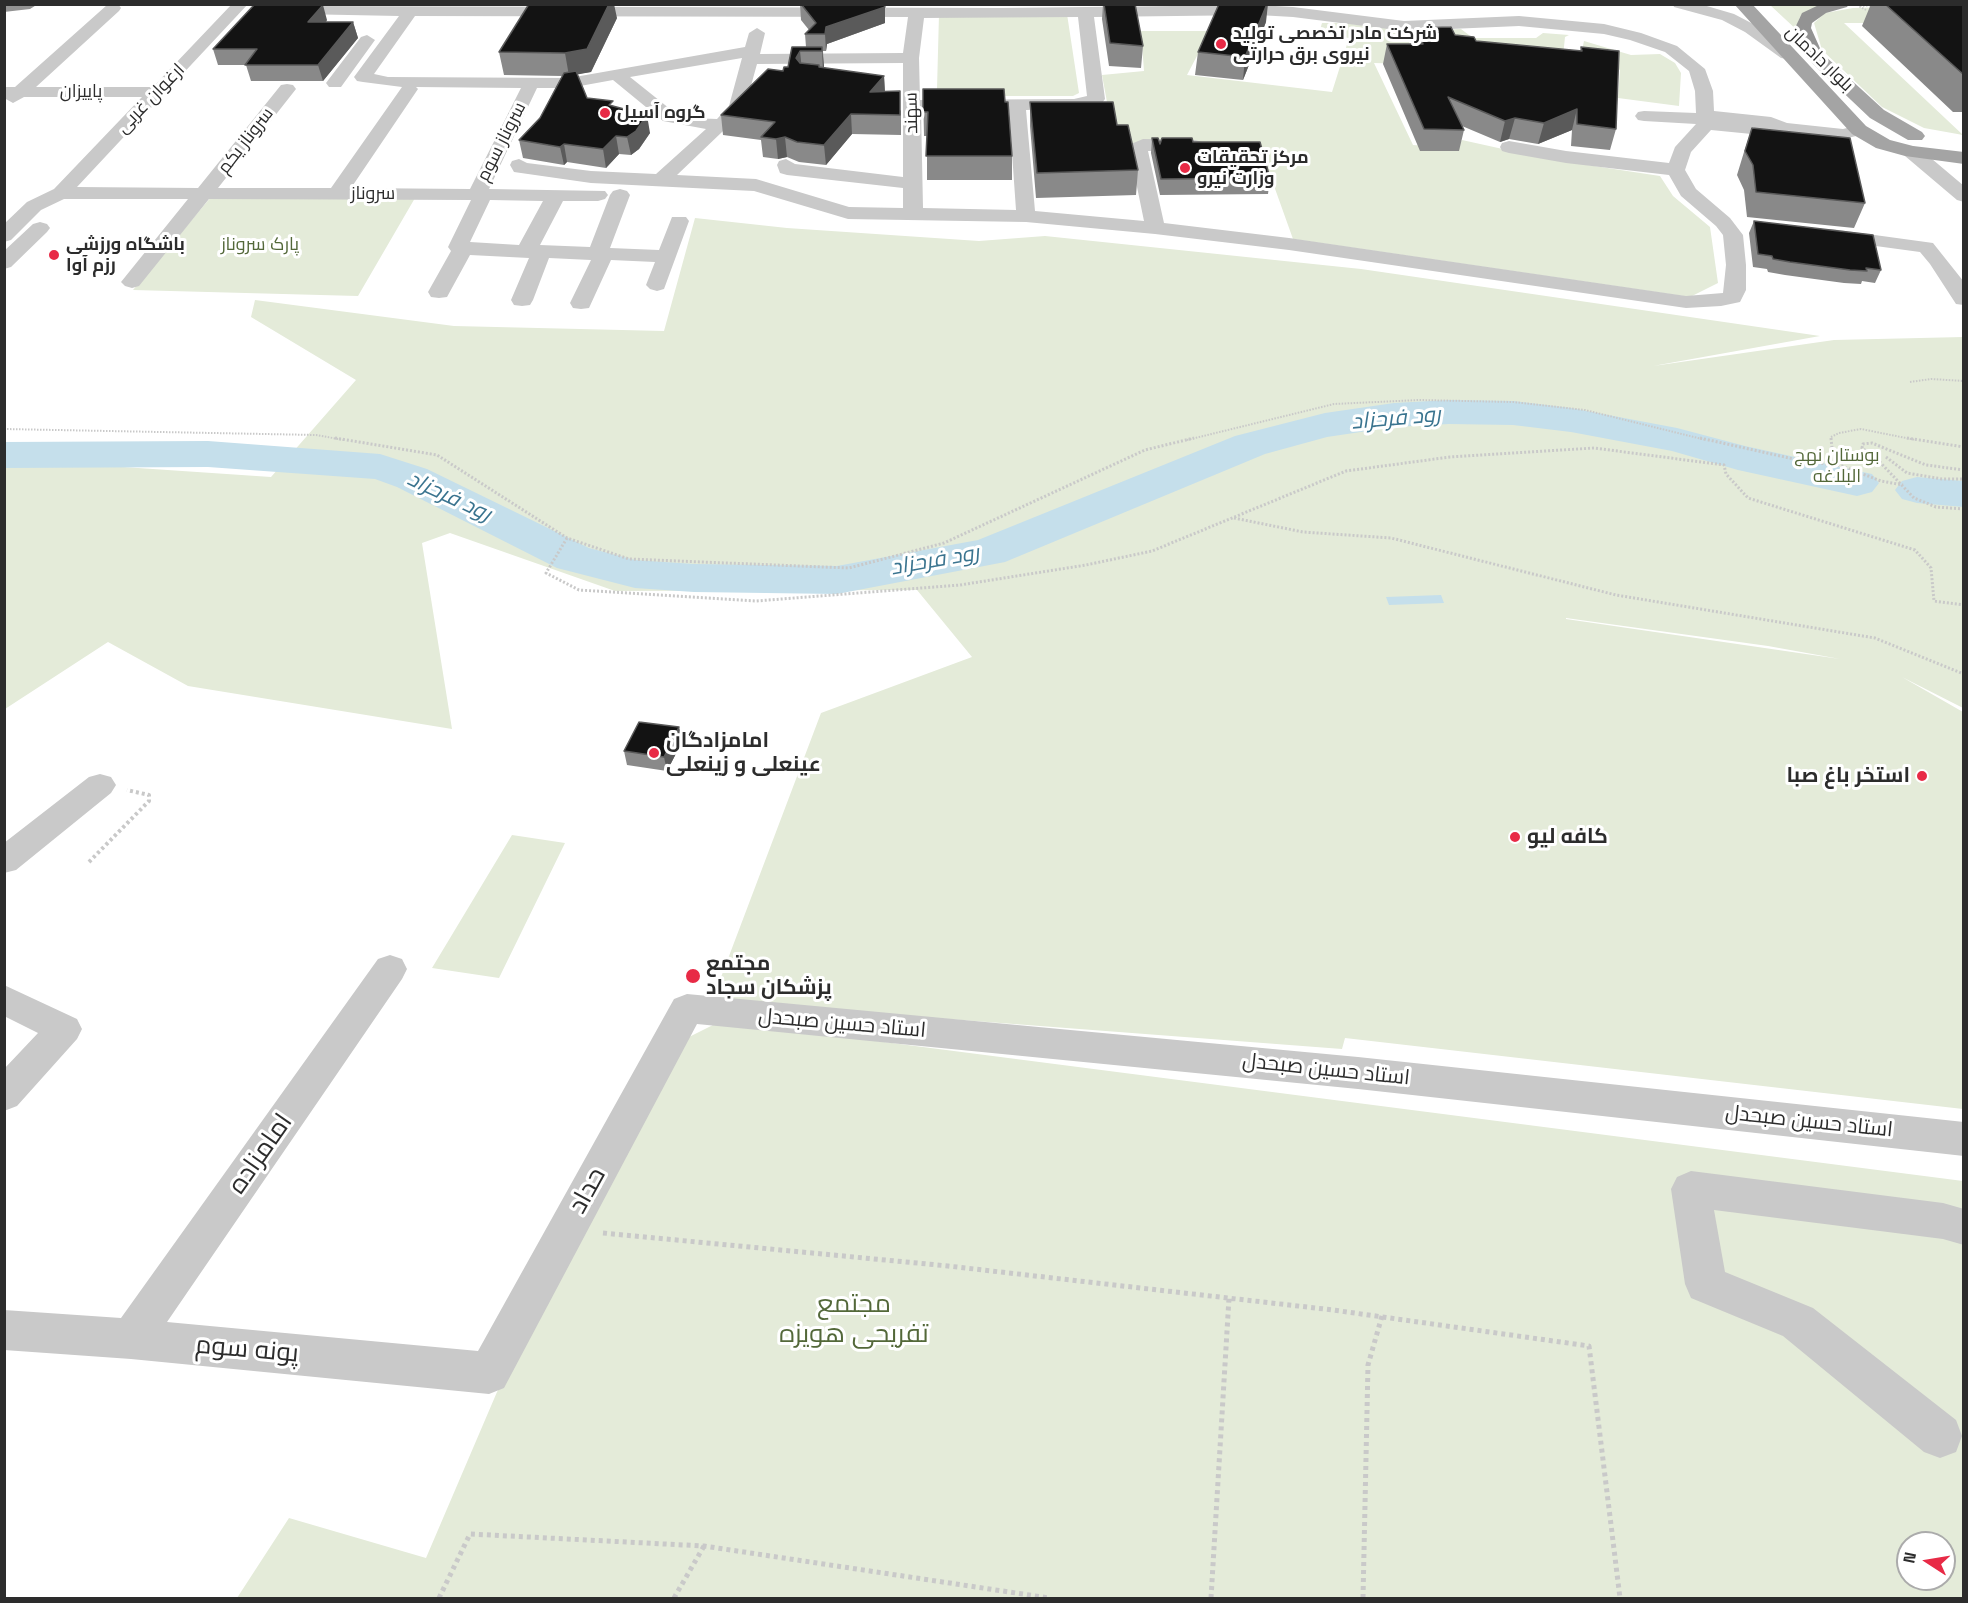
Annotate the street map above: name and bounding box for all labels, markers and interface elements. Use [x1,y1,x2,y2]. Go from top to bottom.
street label: بلوار دادمان [1781,21,1857,97]
place label: شرکت مادر تخصصی تولید نیروی برق حرارتی [1233,23,1437,66]
marker: شرکت مادر تخصصی تولید نیروی برق حرارتی [1214,37,1228,51]
street label: ارغوان غربی [112,60,190,138]
street label: پاییزان [60,81,102,103]
street label: سهند [901,92,923,134]
street label: سروناز سوم [473,99,531,185]
place label: گروه آسیل [617,102,706,124]
street label: سروناز یکم [214,104,278,178]
marker: گروه آسیل [598,106,612,120]
place label: مرکز تحقیقات وزارت نیرو [1197,147,1309,190]
marker: مرکز تحقیقات وزارت نیرو [1178,161,1192,175]
street label: سروناز [351,183,395,205]
place label: باشگاه ورزشی رزم آوا [66,234,185,276]
park label: پارک سروناز [221,234,299,256]
marker: باشگاه ورزشی رزم آوا [47,248,61,262]
water label: رود فرحزاد [1350,402,1442,436]
park label: بوستان نهج البلاغه [1794,445,1880,488]
water label: رود فرحزاد [403,466,495,528]
water label: رود فرحزاد [889,540,981,582]
place label: امامزادگان عینعلی و زینعلی [666,728,821,778]
marker: امامزادگان عینعلی و زینعلی [647,746,661,760]
place label: استخر باغ صبا [1787,763,1910,789]
marker: استخر باغ صبا [1915,769,1929,783]
place label: کافه لیو [1527,824,1608,850]
marker: کافه لیو [1508,830,1522,844]
place label: مجتمع پزشکان سجاد [706,951,832,1001]
marker: مجتمع پزشکان سجاد [684,967,702,985]
street label: استاد حسین صبحدل [757,1004,927,1044]
street label: استاد حسین صبحدل [1241,1049,1411,1091]
street label: استاد حسین صبحدل [1724,1101,1894,1143]
street label: امامزاده [222,1108,300,1200]
street label: حداد [563,1162,613,1220]
park label: مجتمع تفریحی هویزه [779,1289,929,1350]
street label: پونه سوم [194,1330,300,1370]
north arrow [1896,1531,1956,1591]
text: N [1898,1550,1921,1565]

